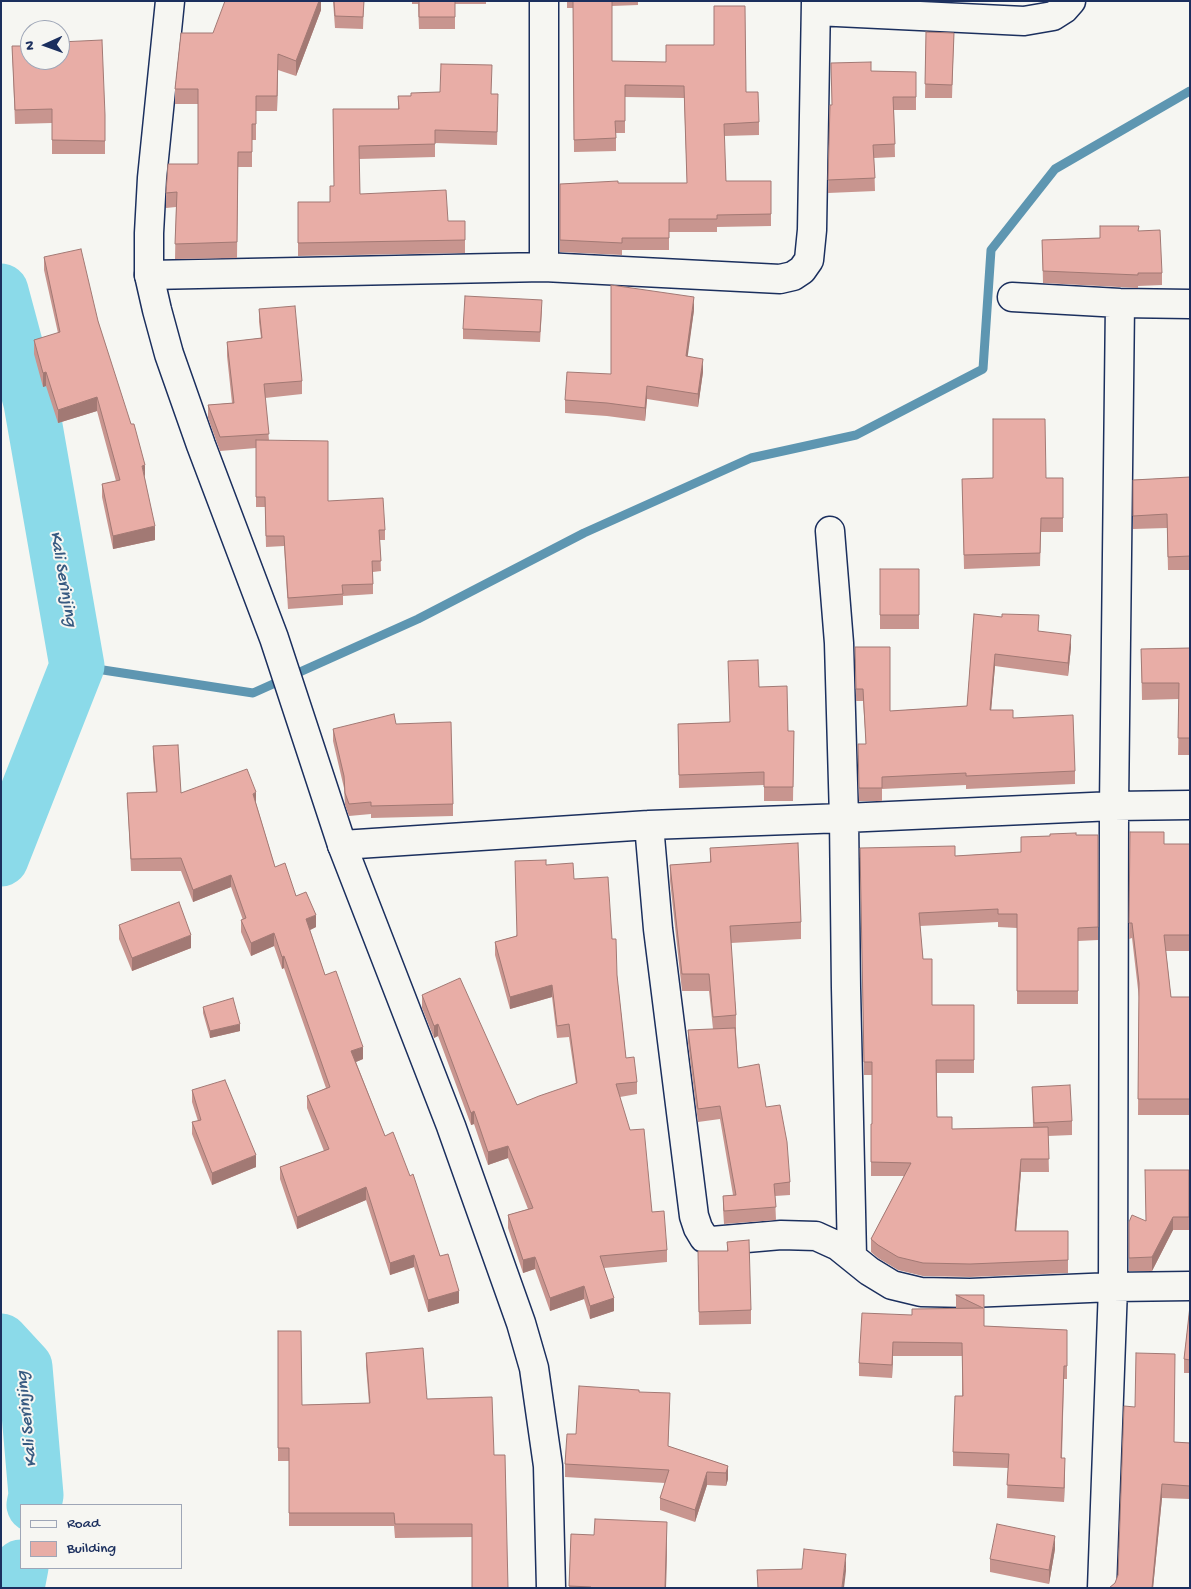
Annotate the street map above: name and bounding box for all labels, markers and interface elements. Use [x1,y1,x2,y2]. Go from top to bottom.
north arrow [20,20,70,70]
text: N [22,41,39,50]
water label: Kali Serinjing [43,530,81,628]
water label: Kali Serinjing [12,1370,44,1468]
legend [20,1504,182,1569]
text: Road [67,1515,100,1533]
text: Building [67,1540,116,1558]

